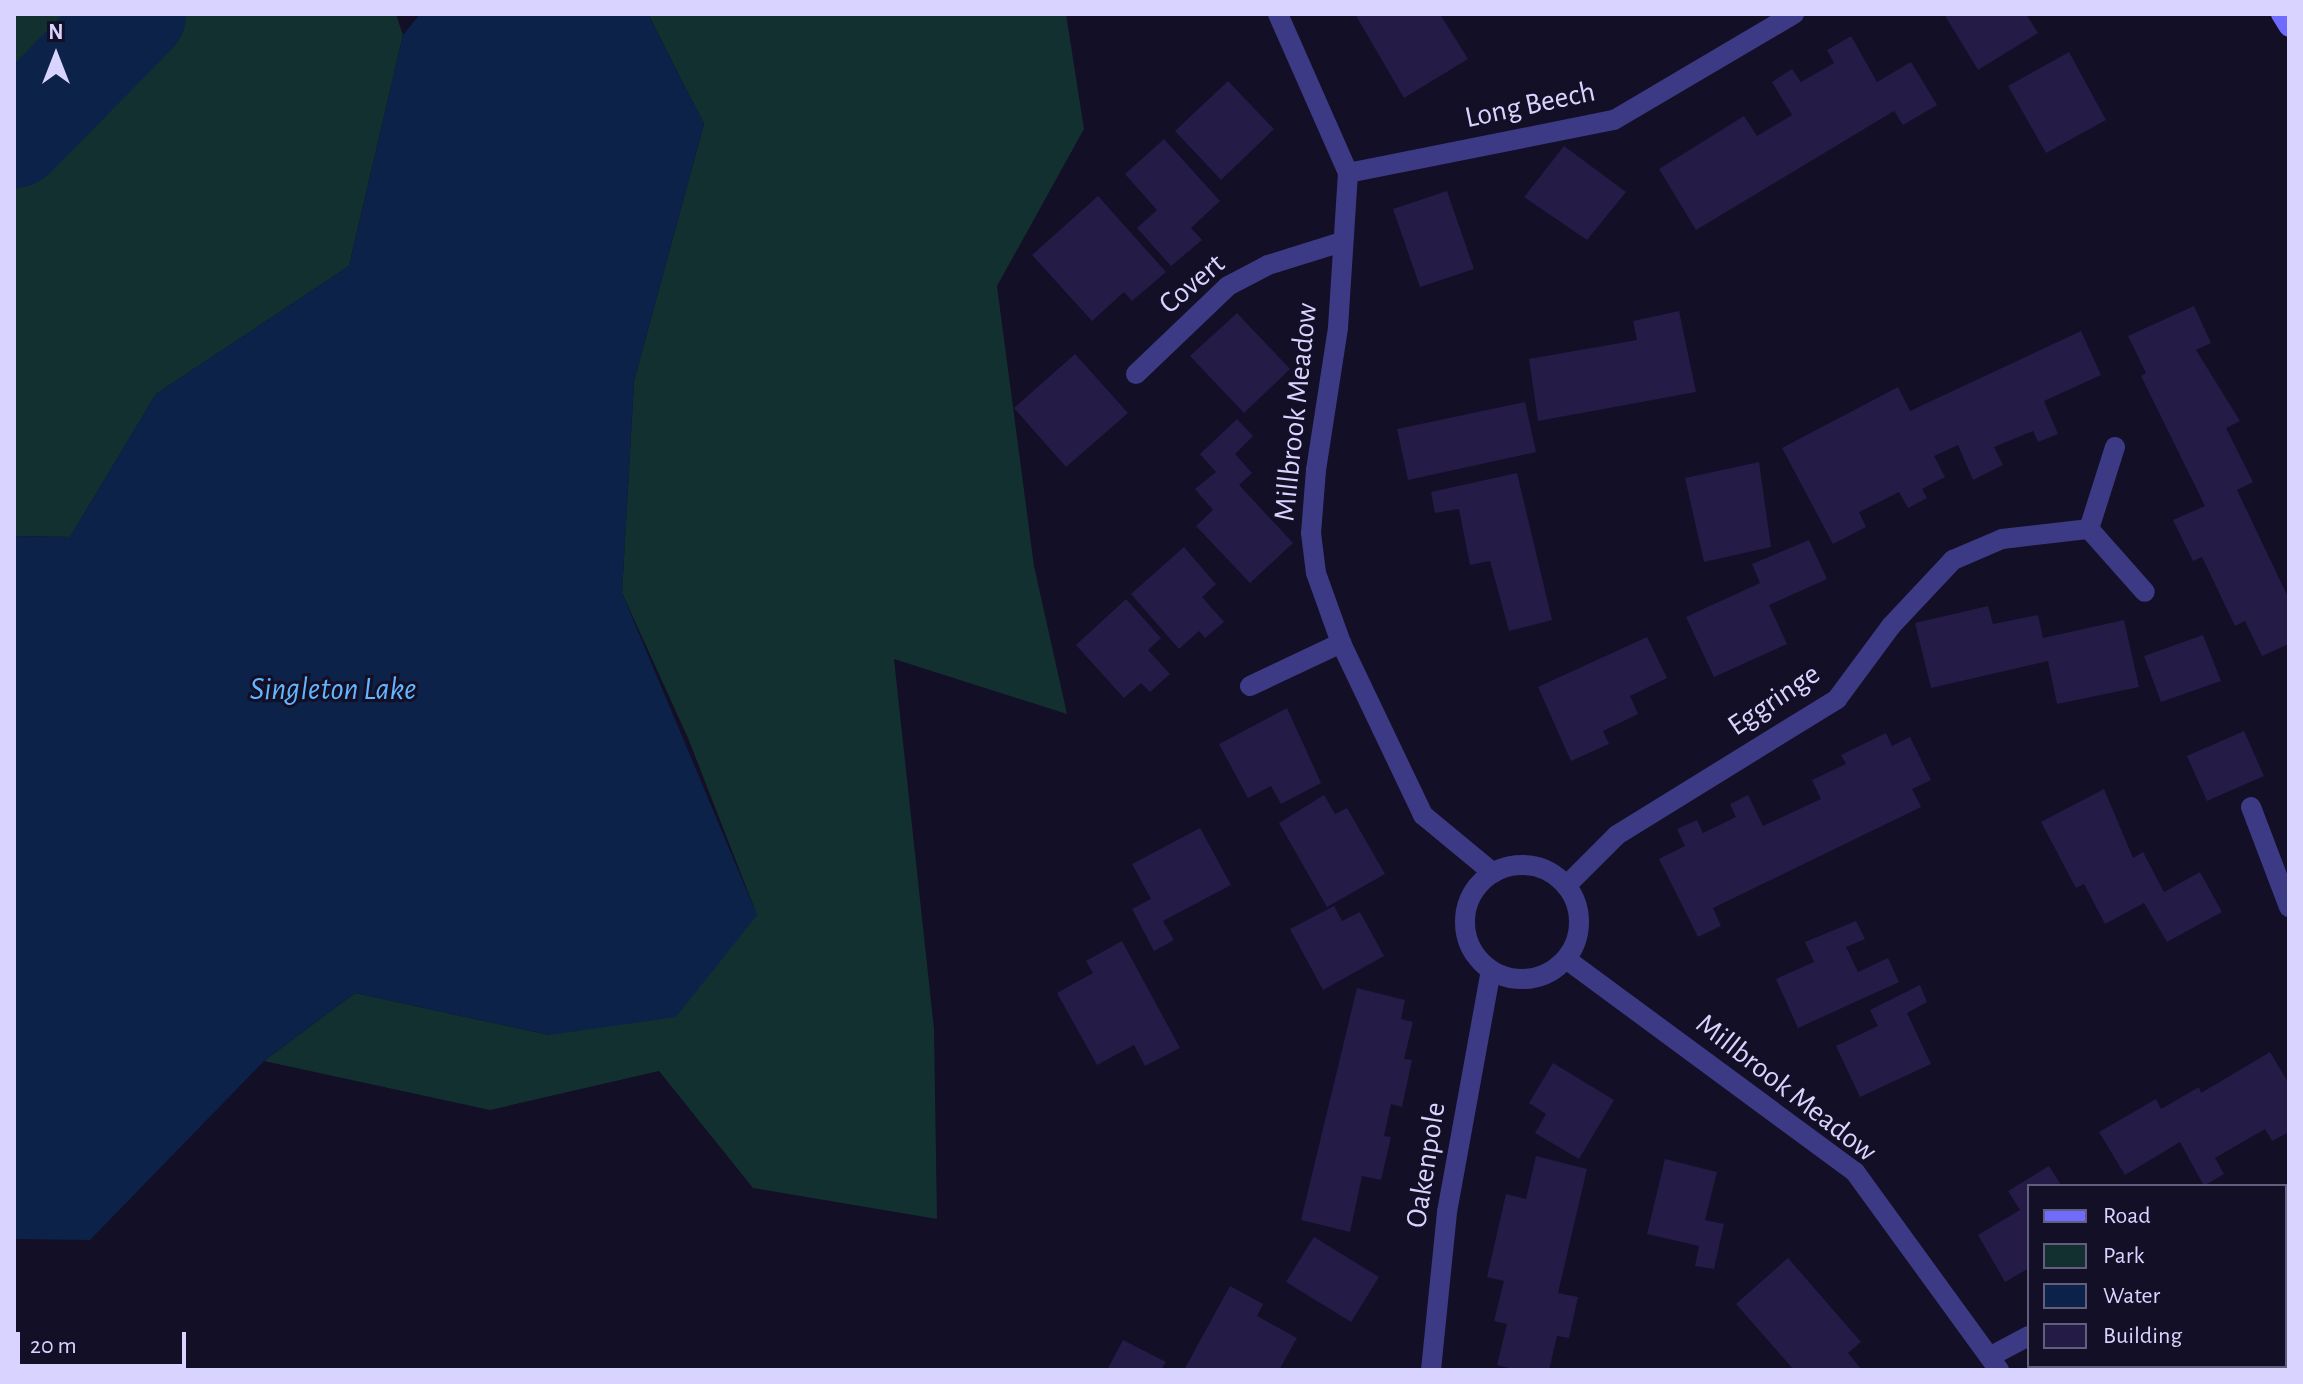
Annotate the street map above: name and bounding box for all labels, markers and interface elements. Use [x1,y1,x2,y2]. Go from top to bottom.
north arrow [16,16,96,96]
text: N [48,21,64,43]
street label: Long Beech [1462,74,1598,136]
street label: Covert [1152,246,1232,322]
street label: Millbrook Meadow [1267,301,1325,523]
street label: Eggringe [1721,656,1827,744]
water label: Singleton Lake [250,670,416,708]
street label: Millbrook Meadow [1688,1006,1884,1170]
street label: Oakenpole [1398,1100,1454,1230]
legend [2027,1184,2287,1368]
text: Road [2103,1204,2151,1228]
text: Park [2103,1244,2144,1268]
text: Water [2103,1284,2160,1308]
scale bar [20,1316,190,1366]
text: Building [2103,1324,2182,1348]
text: 20 m [30,1334,77,1358]

